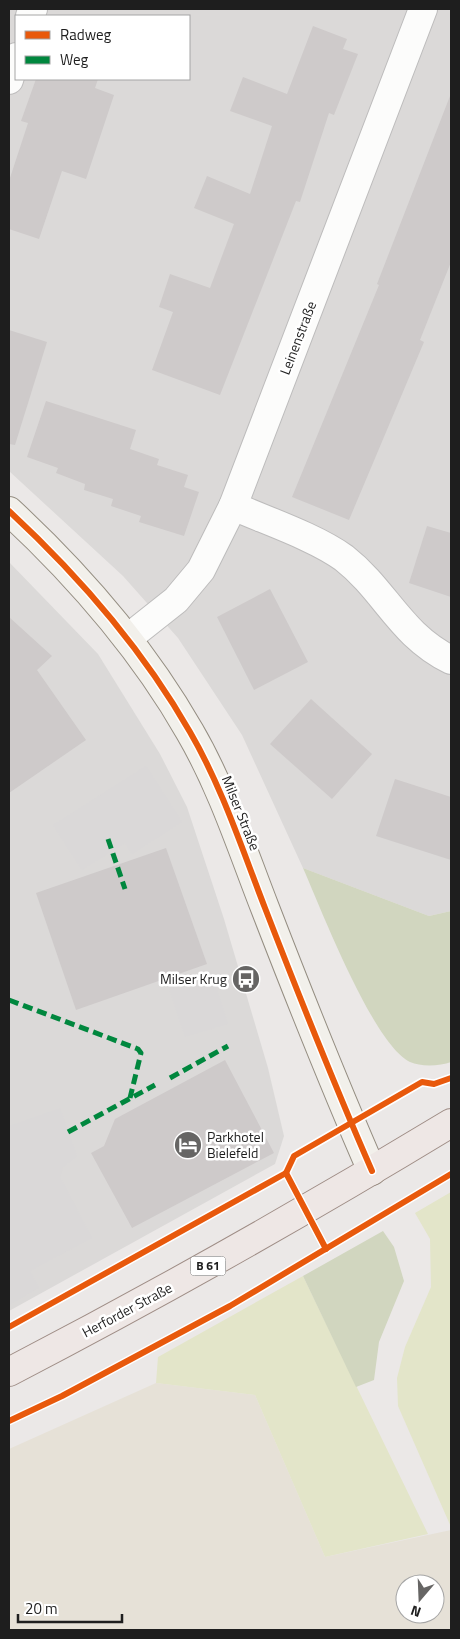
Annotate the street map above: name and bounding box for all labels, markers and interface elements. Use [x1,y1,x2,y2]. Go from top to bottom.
legend [15,15,190,80]
text: Radweg [60,23,112,46]
text: Weg [60,48,89,71]
street label: Leinenstraße [274,298,321,378]
street label: Milser Straße [217,772,266,853]
bus stop icon: Milser Krug [231,964,261,994]
place label: Milser Krug [160,968,227,989]
place label: Parkhotel Bielefeld [207,1126,264,1163]
hotel icon: Parkhotel Bielefeld [173,1130,203,1160]
road number: B 61 [190,1256,226,1276]
street label: Herforder Straße [78,1277,176,1342]
north arrow [395,1574,445,1624]
scale bar [18,1592,121,1624]
text: 20 m [25,1597,58,1620]
text: N [408,1600,424,1623]

